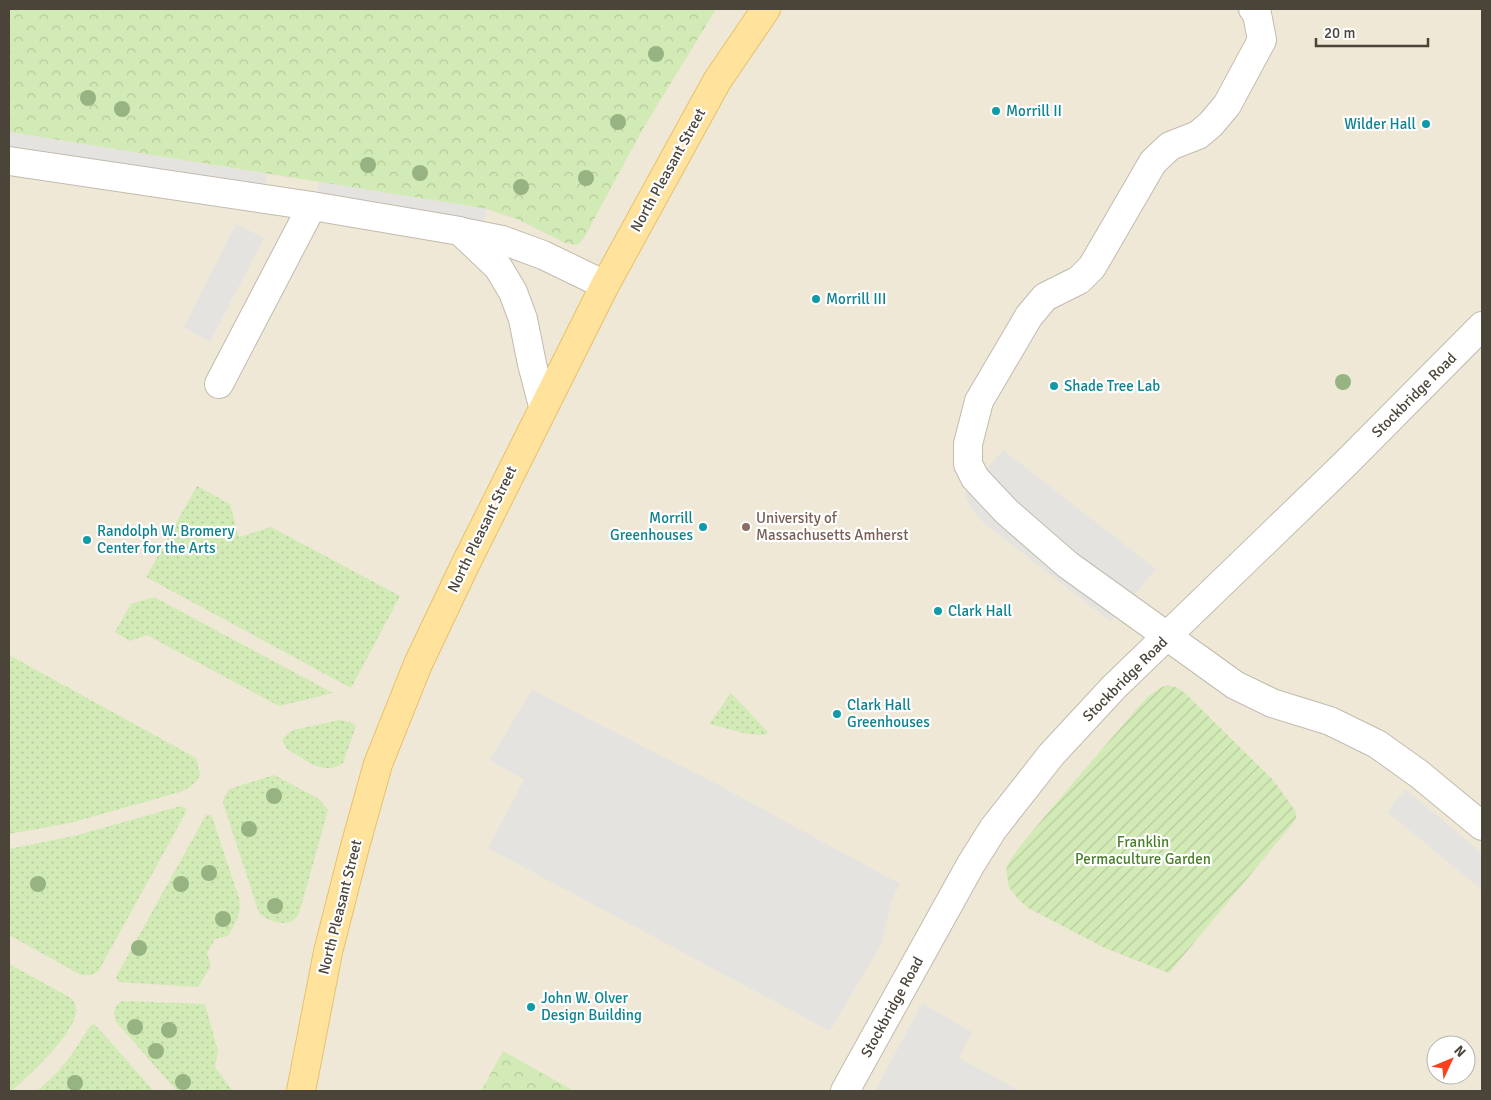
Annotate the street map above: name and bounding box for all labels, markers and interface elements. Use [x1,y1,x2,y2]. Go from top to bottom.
scale bar [1316,15,1428,47]
text: 20 m [1324,24,1355,42]
place label: Morrill II [1006,102,1062,120]
street label: North Pleasant Street [627,105,709,235]
marker: Morrill II [990,105,1002,117]
place label: Wilder Hall [1344,115,1416,133]
marker: Wilder Hall [1420,118,1432,130]
place label: Morrill III [826,290,886,308]
marker: Morrill III [810,293,822,305]
street label: Stockbridge Road [1368,349,1460,441]
place label: Shade Tree Lab [1064,377,1160,395]
marker: Shade Tree Lab [1048,380,1060,392]
street label: North Pleasant Street [444,463,520,595]
place label: Morrill Greenhouses [610,509,693,544]
place label: University of Massachusetts Amherst [756,509,908,544]
marker: Morrill Greenhouses [697,521,709,533]
marker: University of Massachusetts Amherst [740,521,752,533]
place label: Randolph W. Bromery Center for the Arts [97,522,235,557]
marker: Randolph W. Bromery Center for the Arts [81,534,93,546]
place label: Clark Hall [948,602,1012,620]
marker: Clark Hall [932,605,944,617]
street label: Stockbridge Road [1079,633,1171,725]
place label: Clark Hall Greenhouses [847,696,930,731]
marker: Clark Hall Greenhouses [831,708,843,720]
park label: Franklin Permaculture Garden [1075,833,1211,868]
street label: North Pleasant Street [315,838,365,976]
street label: Stockbridge Road [857,953,927,1061]
place label: John W. Olver Design Building [541,989,642,1024]
marker: John W. Olver Design Building [525,1001,537,1013]
north arrow [1426,1035,1476,1085]
text: N [1450,1042,1469,1061]

